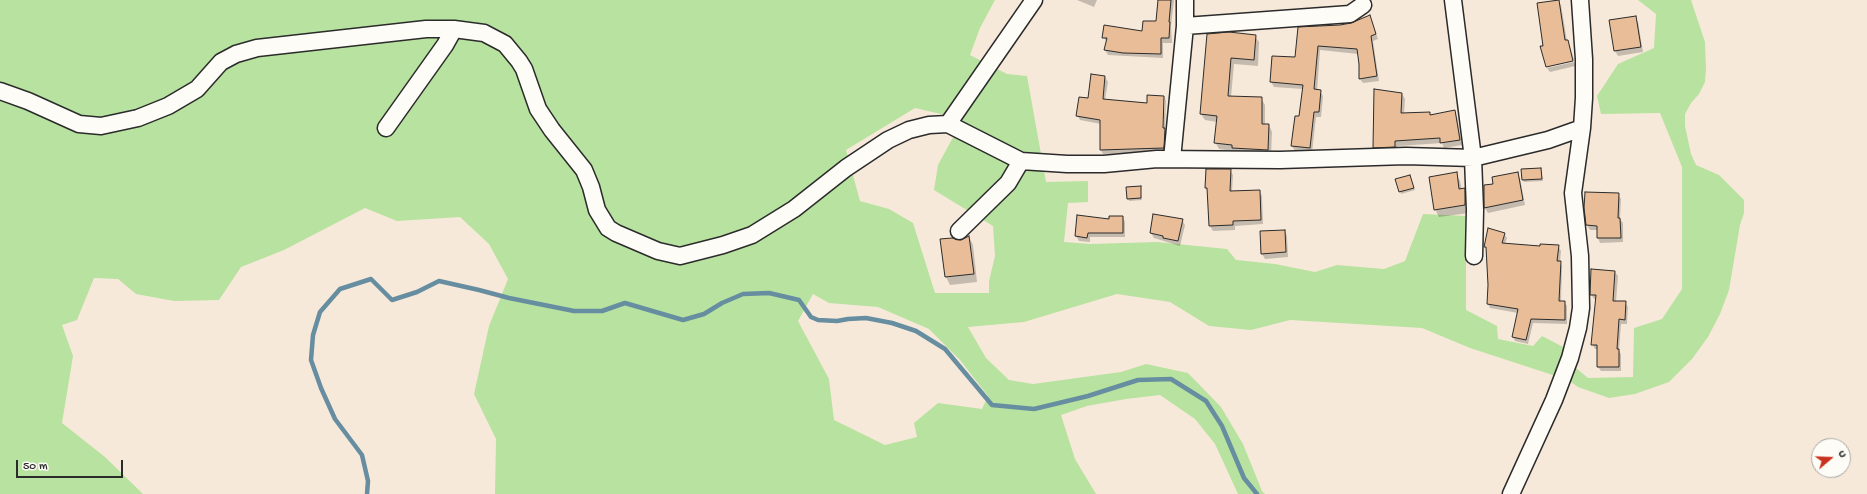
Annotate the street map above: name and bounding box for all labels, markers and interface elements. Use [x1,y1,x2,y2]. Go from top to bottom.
north arrow [1811,438,1851,478]
text: U [1835,449,1848,459]
scale bar [18,452,125,478]
text: 50 m [23,460,48,474]

